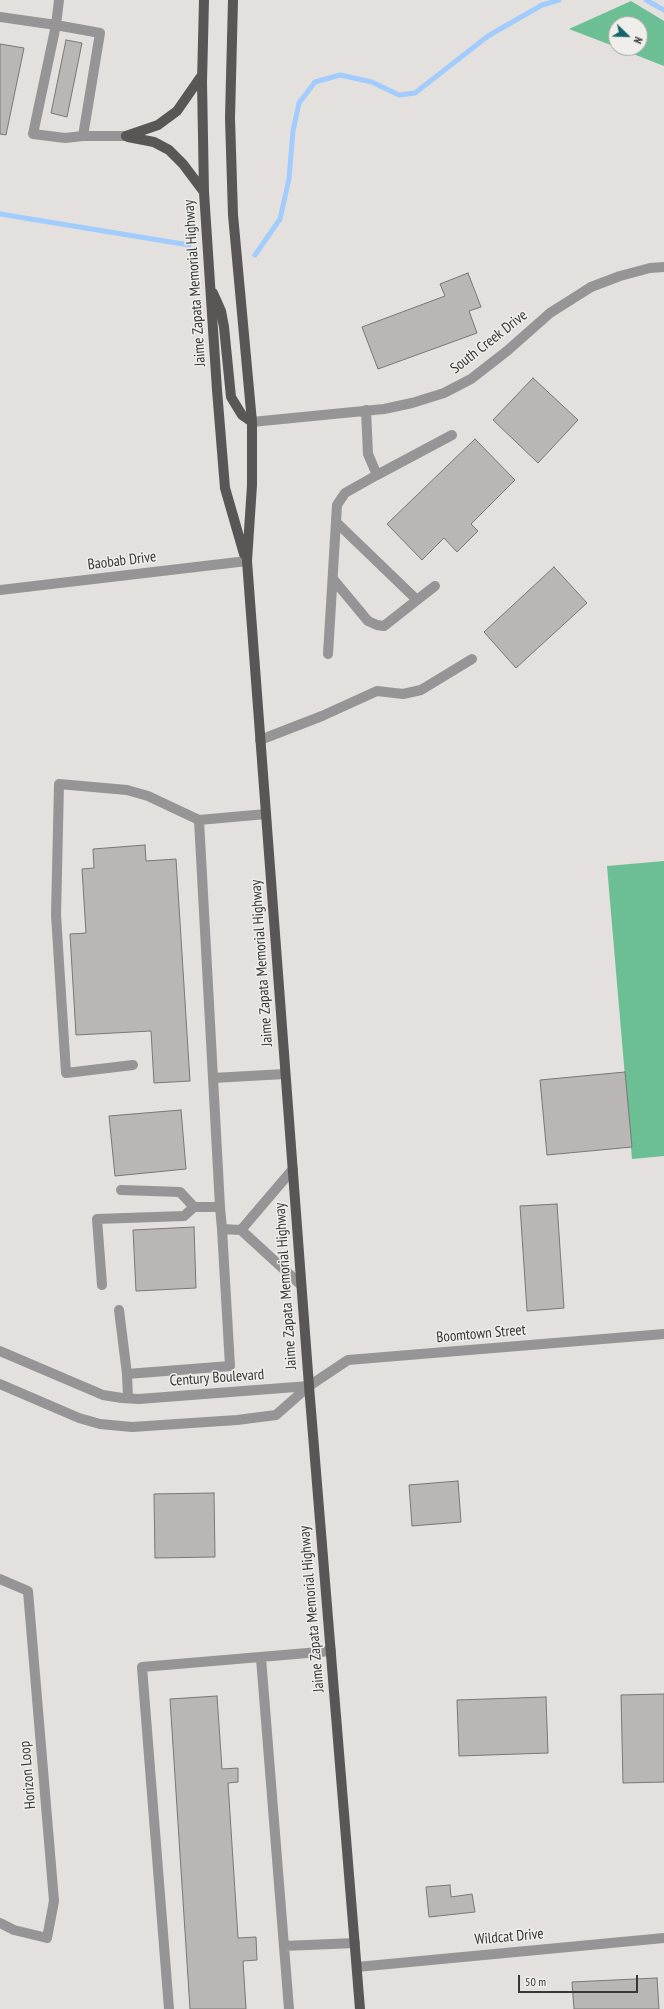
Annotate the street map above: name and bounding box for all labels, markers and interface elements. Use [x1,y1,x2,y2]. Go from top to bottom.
north arrow [608,16,648,56]
text: N [631,35,646,46]
street label: Jaime Zapata Memorial Highway [180,199,210,367]
street label: South Creek Drive [447,306,531,378]
street label: Baobab Drive [87,548,157,574]
street label: Jaime Zapata Memorial Highway [247,879,277,1047]
street label: Jaime Zapata Memorial Highway [271,1202,301,1370]
street label: Boomtown Street [435,1321,527,1347]
street label: Century Boulevard [169,1366,265,1390]
street label: Jaime Zapata Memorial Highway [296,1525,328,1693]
street label: Horizon Loop [16,1740,40,1810]
street label: Wildcat Drive [474,1925,544,1949]
scale bar [520,1967,640,1993]
text: 50 m [525,1974,546,1989]

